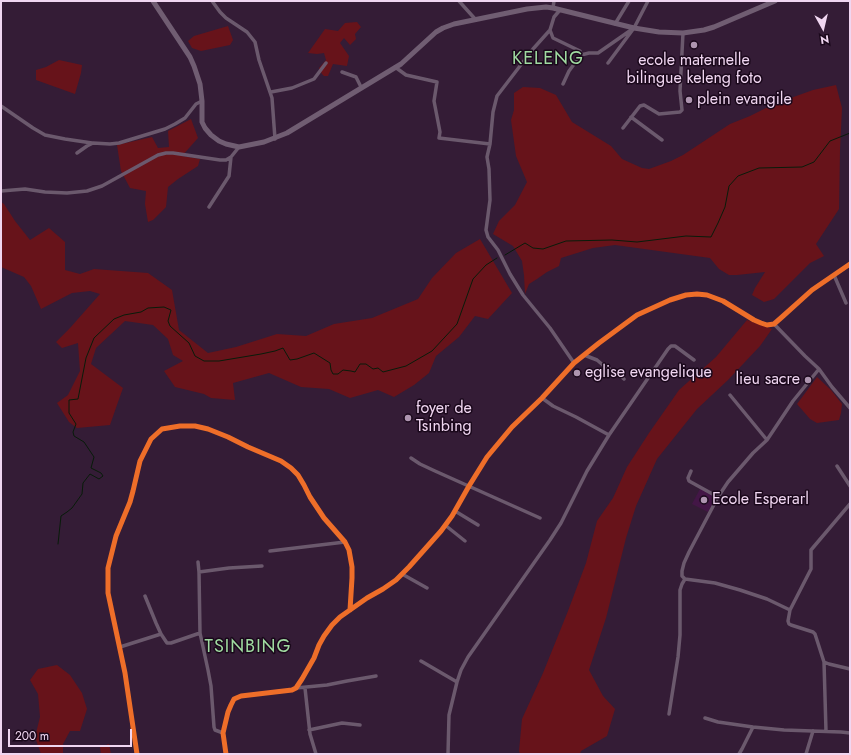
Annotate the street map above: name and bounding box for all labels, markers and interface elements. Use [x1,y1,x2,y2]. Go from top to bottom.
north arrow [803,8,843,48]
text: N [819,31,830,48]
marker: ecole maternelle bilingue keleng foto [689,40,699,50]
district label: KELENG [512,49,584,71]
place label: ecole maternelle bilingue keleng foto [626,51,762,89]
place label: plein evangile [697,90,792,110]
marker: plein evangile [684,95,694,105]
place label: eglise evangelique [585,363,712,383]
marker: eglise evangelique [572,368,582,378]
place label: lieu sacre [735,370,800,390]
marker: lieu sacre [803,375,813,385]
place label: foyer de Tsinbing [416,399,472,437]
marker: foyer de Tsinbing [403,413,413,423]
place label: Ecole Esperarl [712,490,809,510]
marker: Ecole Esperarl [699,495,709,505]
district label: TSINBING [205,637,291,659]
scale bar [10,721,134,747]
text: 200 m [15,727,49,745]

